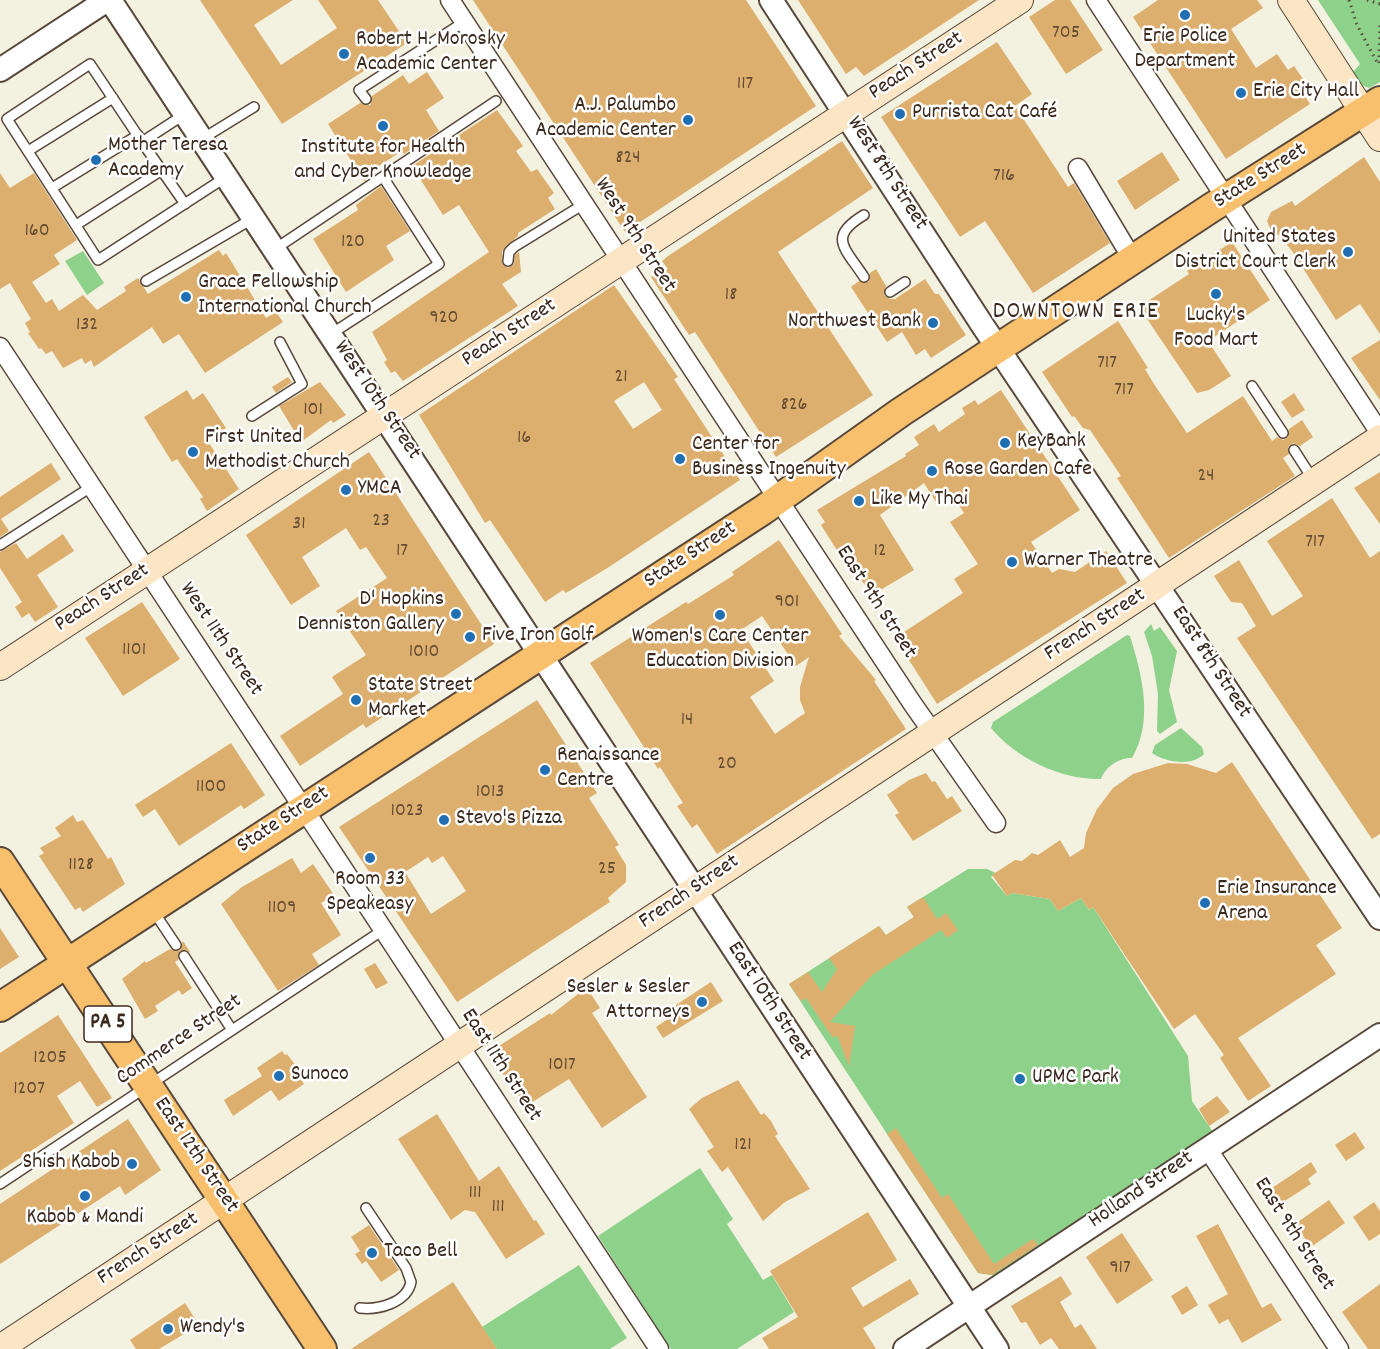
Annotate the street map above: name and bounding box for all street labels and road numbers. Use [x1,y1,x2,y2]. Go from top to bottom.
street label: Peach Street [865,27,969,107]
street label: West 8th Street [839,112,933,236]
street label: State Street [1210,138,1312,216]
street label: West 9th Street [587,174,681,298]
street label: Peach Street [458,294,562,374]
street label: West 10th Street [326,336,426,466]
street label: State Street [640,516,742,596]
street label: East 9th Street [829,542,921,664]
street label: Peach Street [51,559,155,639]
street label: West 11th Street [172,578,268,702]
street label: French Street [1040,584,1152,668]
street label: East 8th Street [1164,602,1256,724]
street label: State Street [233,781,335,861]
street label: French Street [635,850,745,936]
street label: East 10th Street [720,938,816,1066]
street label: Commerce Street [112,989,248,1093]
street label: East 11th Street [454,1005,546,1127]
road number: PA 5 [84,1006,132,1042]
street label: East 12th Street [147,1093,243,1219]
street label: Holland Street [1085,1146,1199,1236]
street label: East 9th Street [1247,1174,1339,1296]
street label: French Street [93,1208,205,1292]

